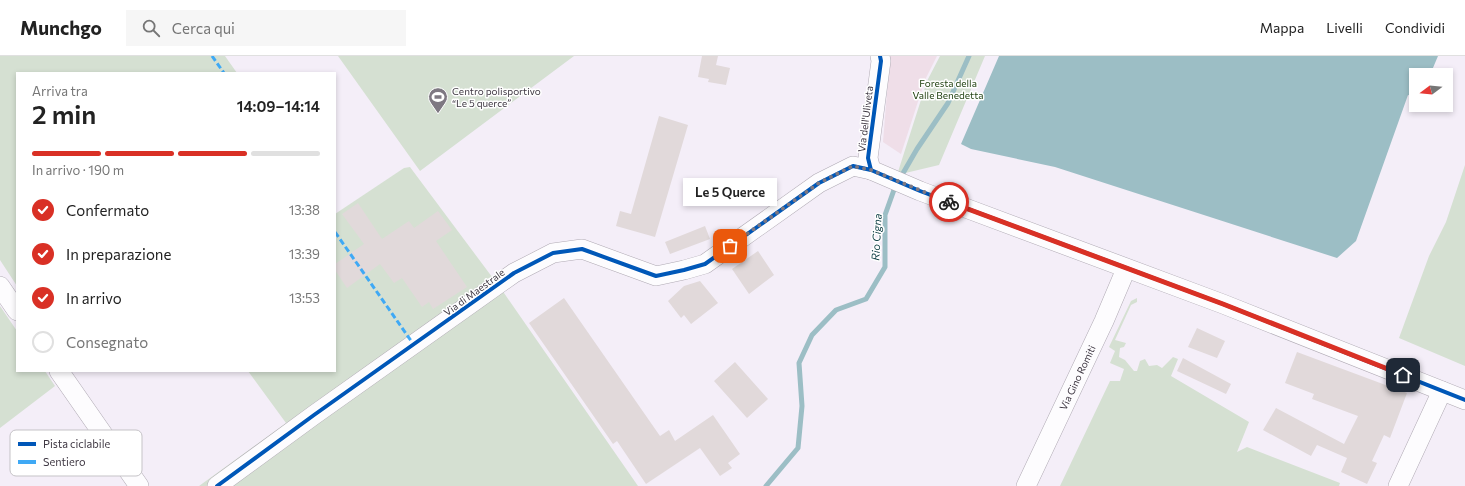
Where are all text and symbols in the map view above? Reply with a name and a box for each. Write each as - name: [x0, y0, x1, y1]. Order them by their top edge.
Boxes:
- search box: [126, 10, 406, 46]
- text: Munchgo: [20, 16, 102, 39]
- icon: search: [140, 17, 162, 39]
- text: Cerca qui: [172, 19, 235, 37]
- text: Mappa: [1260, 19, 1304, 36]
- text: Livelli: [1326, 19, 1363, 36]
- text: Condividi: [1385, 19, 1445, 36]
- north arrow: [1409, 68, 1453, 112]
- map controls: [1409, 68, 1453, 112]
- park label: Foresta della Valle Benedetta: [913, 77, 983, 101]
- text: Arriva tra: [32, 83, 88, 99]
- place label: Centro polisportivo “Le 5 querce”: [452, 85, 541, 109]
- street label: Via dell'Uliveta: [855, 85, 875, 153]
- sports icon: Centro polisportivo “Le 5 querce”: [427, 86, 449, 114]
- text: 14:09–14:14: [237, 97, 320, 115]
- text: 2 min: [32, 98, 96, 129]
- text: In arrivo · 190 m: [32, 162, 124, 178]
- callout: Le 5 Querce: [683, 178, 777, 206]
- courier: [929, 182, 969, 222]
- text: Le 5 Querce: [695, 184, 765, 200]
- icon: bike: [938, 191, 960, 213]
- icon: check: [32, 199, 54, 221]
- text: Confermato: [66, 201, 149, 219]
- text: 13:38: [289, 202, 320, 218]
- water label: Rio Cigna: [868, 213, 884, 261]
- pin: [713, 229, 747, 263]
- icon: bag: [719, 235, 741, 257]
- icon: check: [32, 243, 54, 265]
- text: In preparazione: [66, 245, 171, 263]
- text: 13:39: [289, 246, 320, 262]
- street label: Via di Maestrale: [441, 266, 507, 318]
- icon: check: [32, 287, 54, 309]
- text: In arrivo: [66, 289, 122, 307]
- text: 13:53: [289, 290, 320, 306]
- text: Consegnato: [66, 333, 148, 351]
- street label: Via Gino Romiti: [1057, 343, 1098, 412]
- pin: [1386, 358, 1420, 392]
- icon: home: [1392, 364, 1414, 386]
- legend: [10, 430, 142, 476]
- text: Pista ciclabile: [43, 437, 110, 450]
- text: Sentiero: [43, 455, 86, 468]

